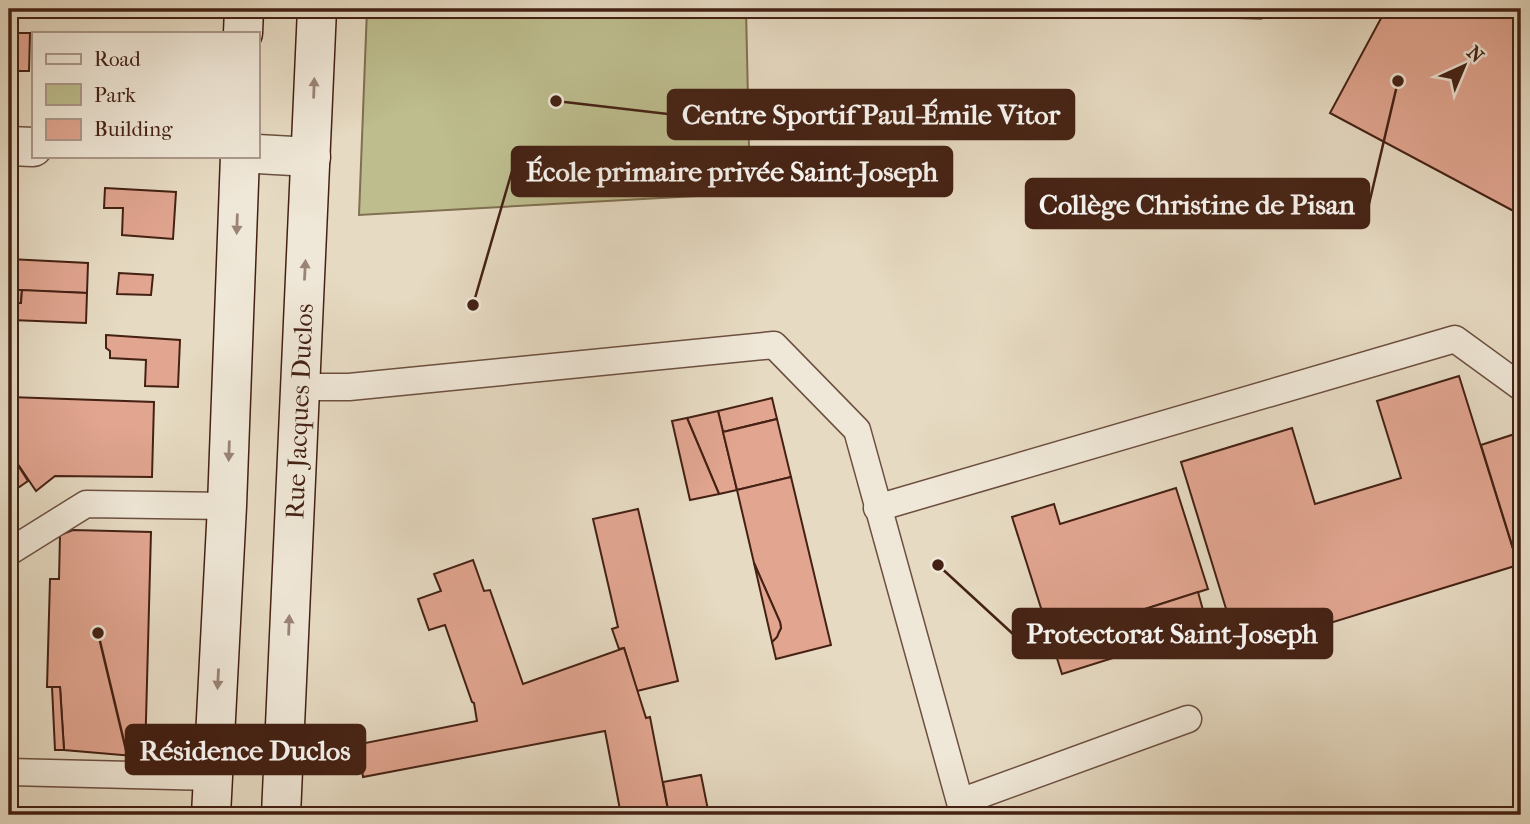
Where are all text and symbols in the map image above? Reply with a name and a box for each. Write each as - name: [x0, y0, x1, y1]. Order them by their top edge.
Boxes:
- legend: [32, 32, 259, 158]
- north arrow: [1428, 32, 1498, 102]
- text: N: [1462, 42, 1488, 68]
- text: Road: [94, 47, 141, 71]
- one-way arrow: [308, 77, 319, 99]
- text: Park: [94, 83, 136, 107]
- callout: Centre Sportif Paul-Émile Vitor: [668, 90, 1074, 139]
- text: Centre Sportif Paul-Émile Vitor: [682, 98, 1061, 131]
- text: Building: [94, 117, 173, 141]
- callout: École primaire privée Saint-Joseph: [512, 147, 952, 196]
- text: École primaire privée Saint-Joseph: [526, 155, 938, 188]
- callout: Collège Christine de Pisan: [1026, 179, 1369, 228]
- text: Collège Christine de Pisan: [1039, 188, 1356, 221]
- one-way arrow: [232, 213, 243, 235]
- one-way arrow: [300, 259, 311, 281]
- street label: Rue Jacques Duclos: [279, 303, 320, 520]
- one-way arrow: [224, 441, 235, 463]
- callout: Protectorat Saint-Joseph: [1013, 609, 1332, 658]
- one-way arrow: [283, 613, 294, 635]
- text: Protectorat Saint-Joseph: [1026, 617, 1318, 650]
- one-way arrow: [212, 668, 223, 690]
- callout: Résidence Duclos: [126, 725, 365, 774]
- text: Résidence Duclos: [139, 734, 351, 767]

